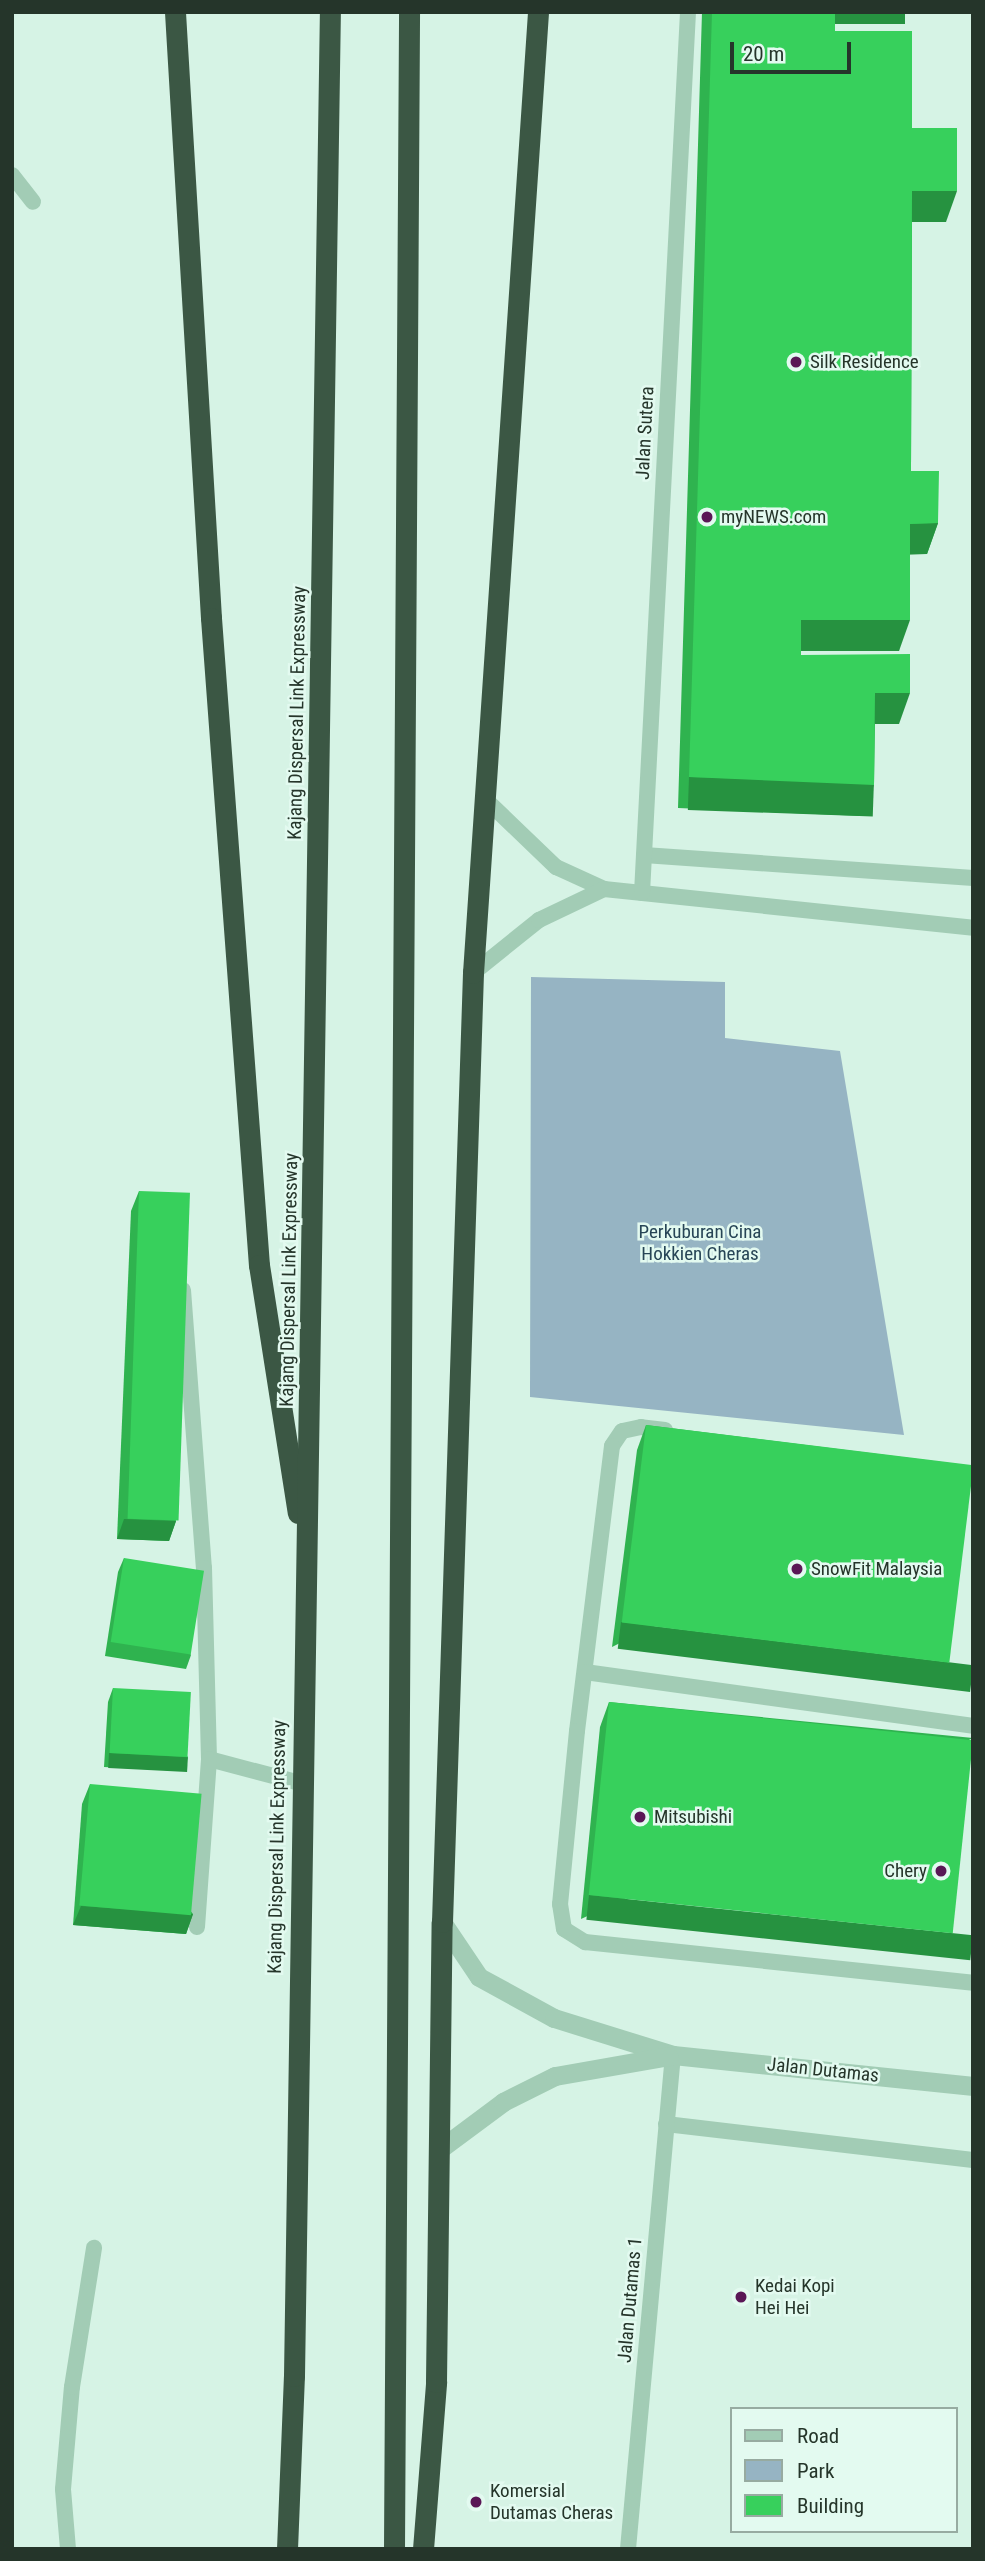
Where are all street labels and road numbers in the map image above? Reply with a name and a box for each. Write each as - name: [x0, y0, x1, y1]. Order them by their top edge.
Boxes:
- street label: Jalan Sutera: [631, 386, 659, 480]
- street label: Kajang Dispersal Link Expressway: [283, 586, 311, 840]
- street label: Kajang Dispersal Link Expressway: [275, 1153, 303, 1407]
- street label: Kajang Dispersal Link Expressway: [263, 1720, 291, 1974]
- street label: Jalan Dutamas: [766, 2053, 880, 2087]
- street label: Jalan Dutamas 1: [613, 2236, 647, 2364]

